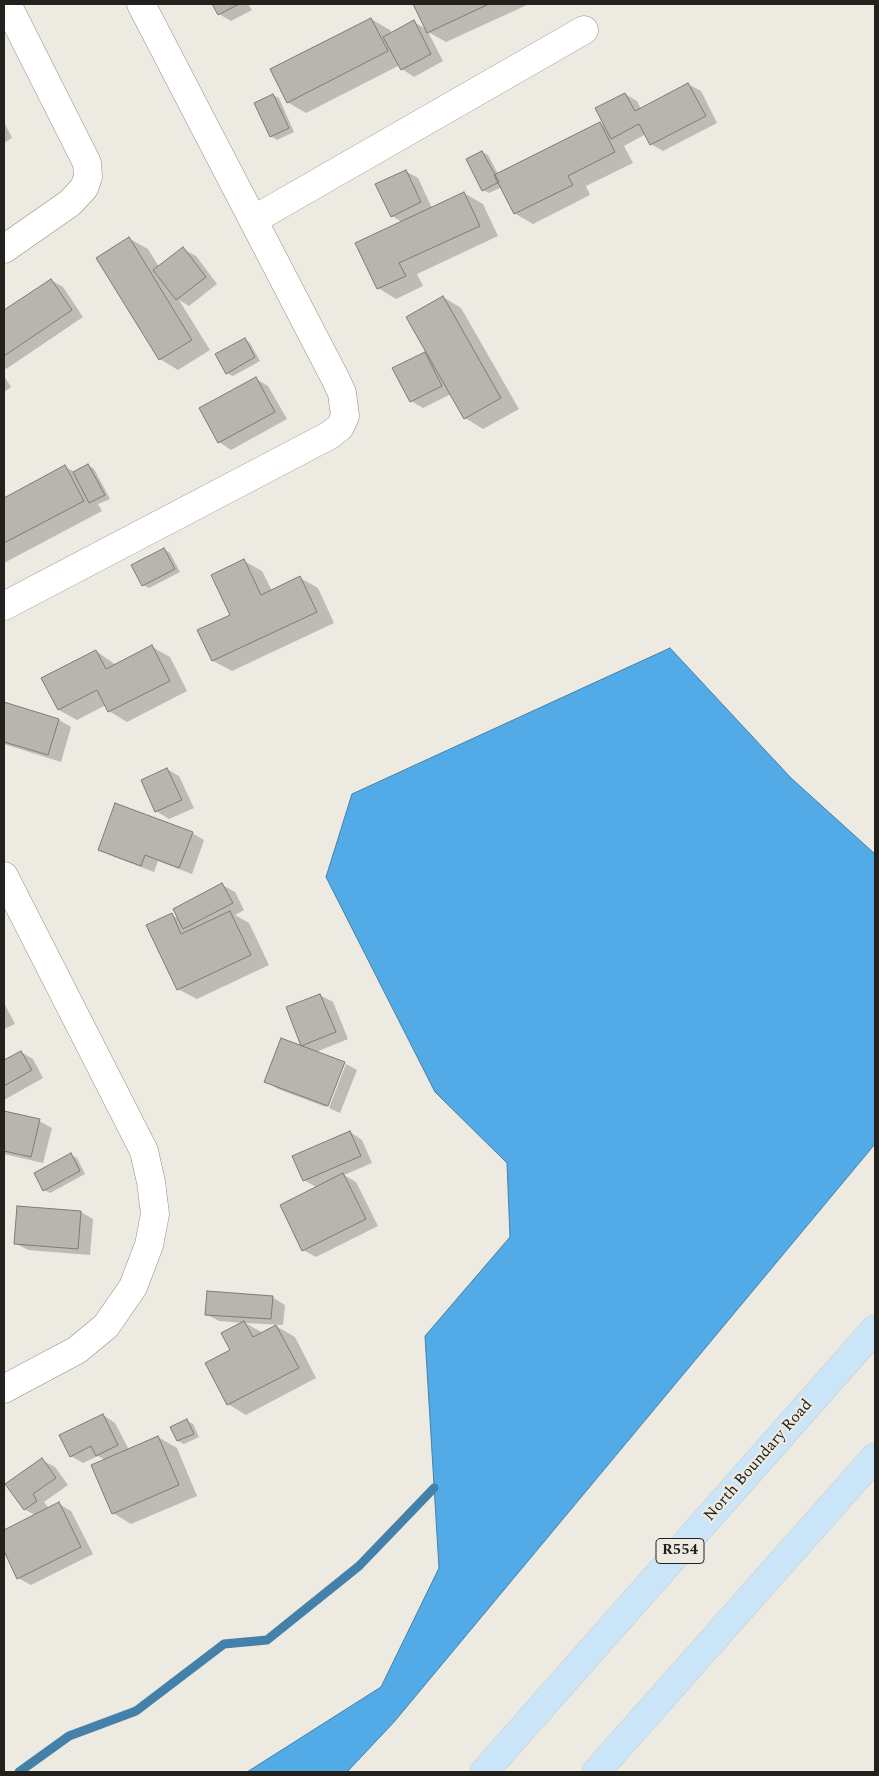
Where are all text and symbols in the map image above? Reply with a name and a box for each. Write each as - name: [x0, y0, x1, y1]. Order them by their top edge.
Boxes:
- street label: North Boundary Road: [701, 1396, 817, 1526]
- road number: R554: [656, 1538, 704, 1564]

